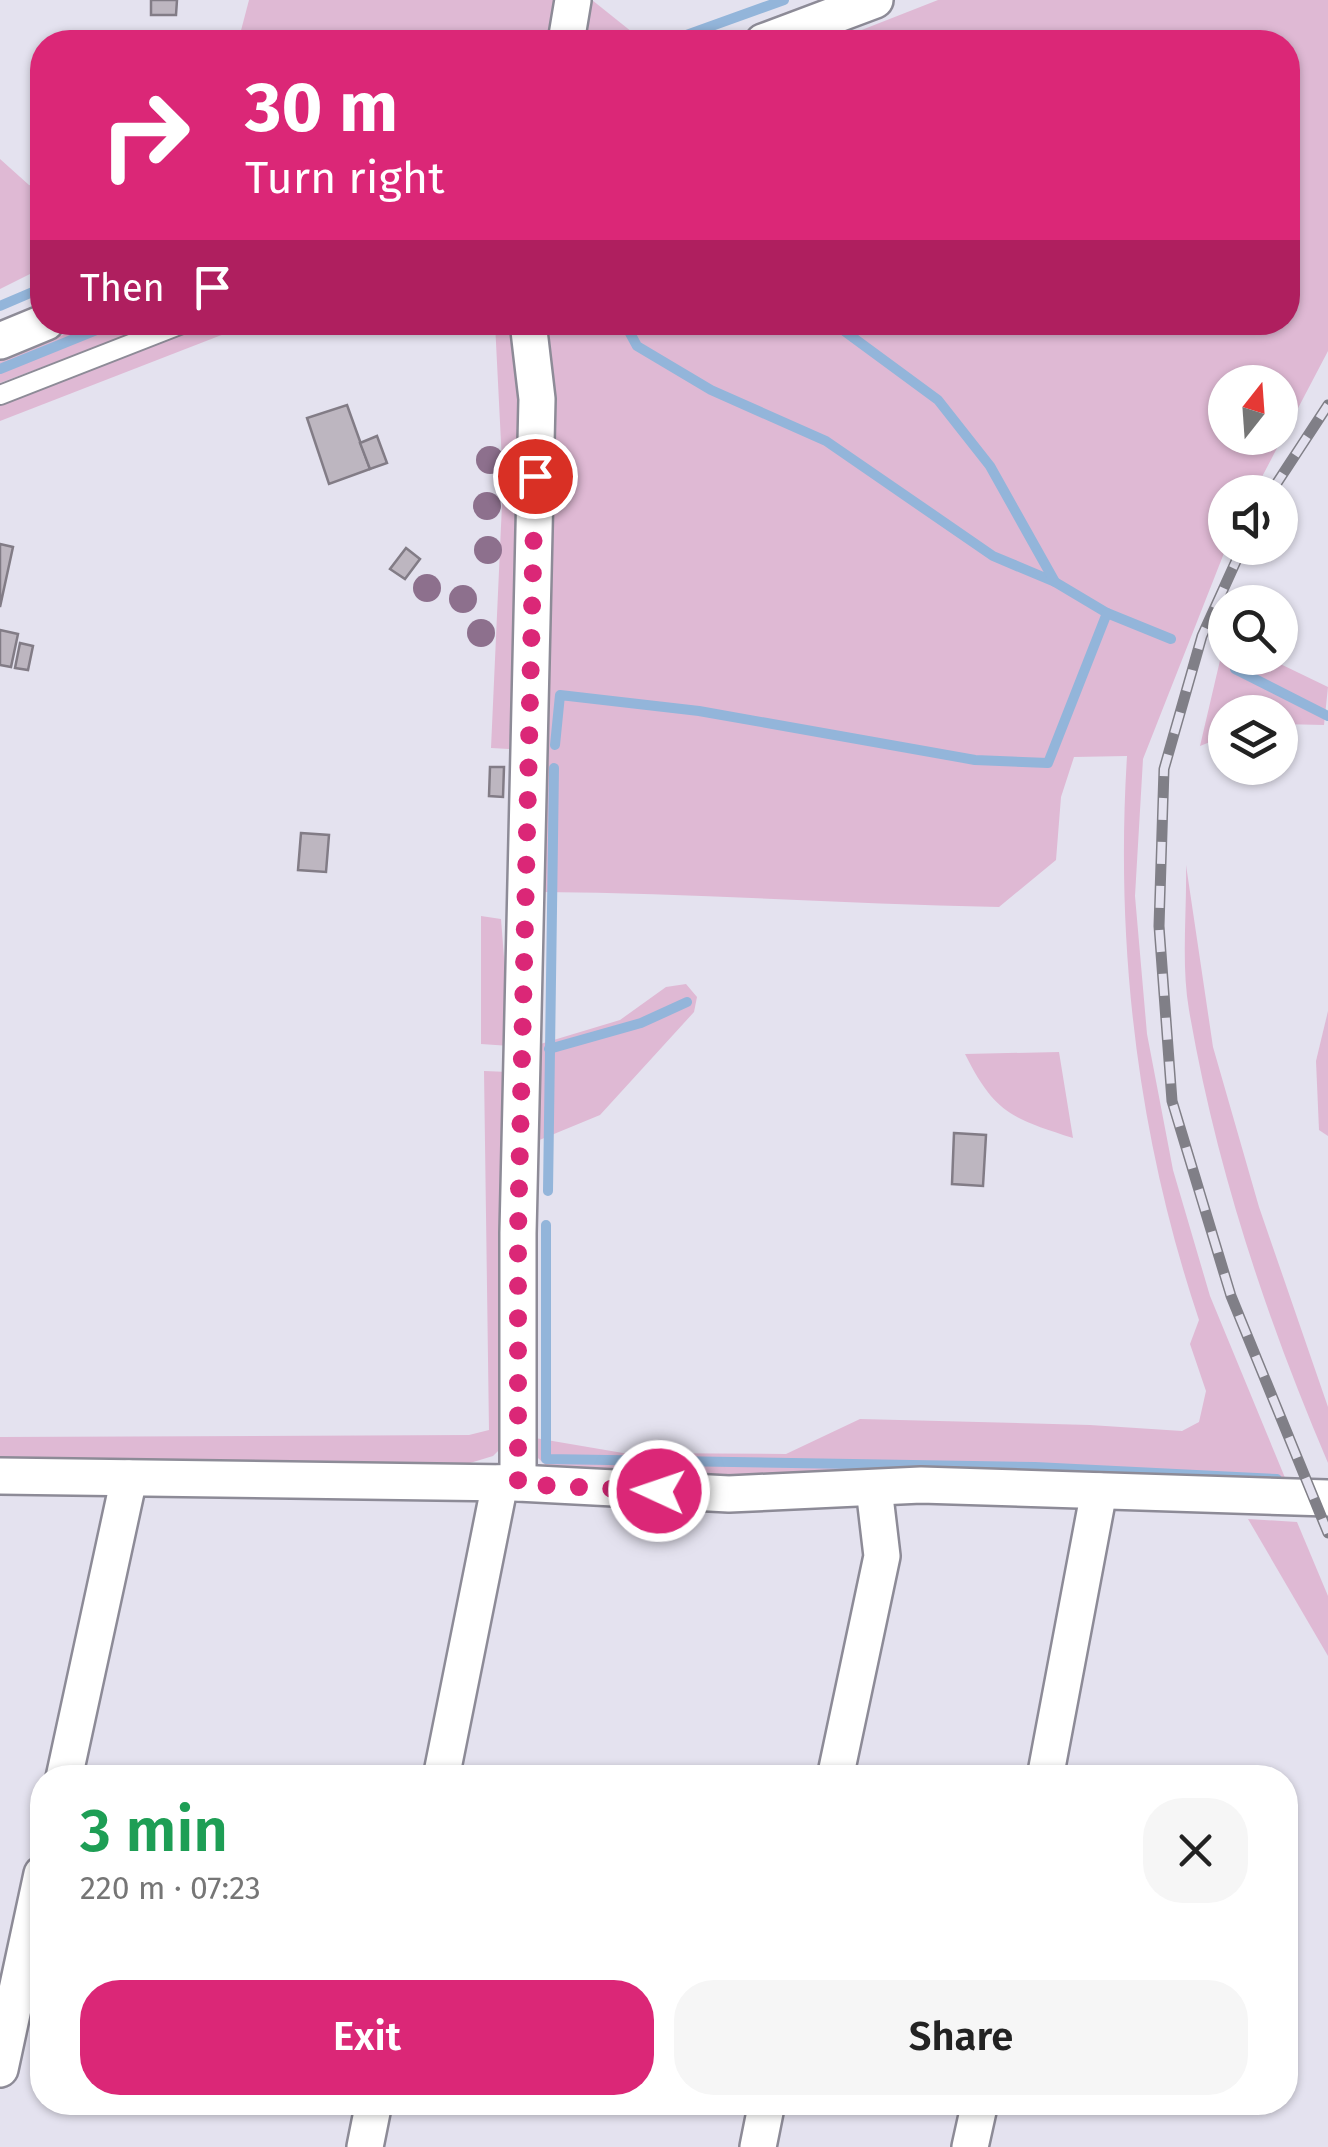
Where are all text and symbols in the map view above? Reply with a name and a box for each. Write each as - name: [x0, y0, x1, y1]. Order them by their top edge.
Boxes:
- text: 30 m: [245, 66, 398, 150]
- icon: right: [80, 70, 210, 200]
- text: Turn right: [245, 151, 444, 205]
- icon: arrive: [185, 260, 240, 315]
- text: Then: [80, 265, 165, 311]
- north arrow: [1208, 365, 1298, 455]
- map controls: [1208, 365, 1298, 785]
- pin: [493, 434, 578, 519]
- icon: arrive: [508, 449, 563, 504]
- button: sound: [1208, 475, 1298, 565]
- button: search: [1208, 585, 1298, 675]
- button: layers: [1208, 695, 1298, 785]
- position arrow: [607, 1439, 711, 1543]
- text: 3 min: [80, 1795, 228, 1867]
- button: close: [1143, 1798, 1248, 1903]
- text: 220 m · 07:23: [80, 1869, 261, 1907]
- button: Exit: [80, 1980, 654, 2095]
- button: Share: [674, 1980, 1248, 2095]

